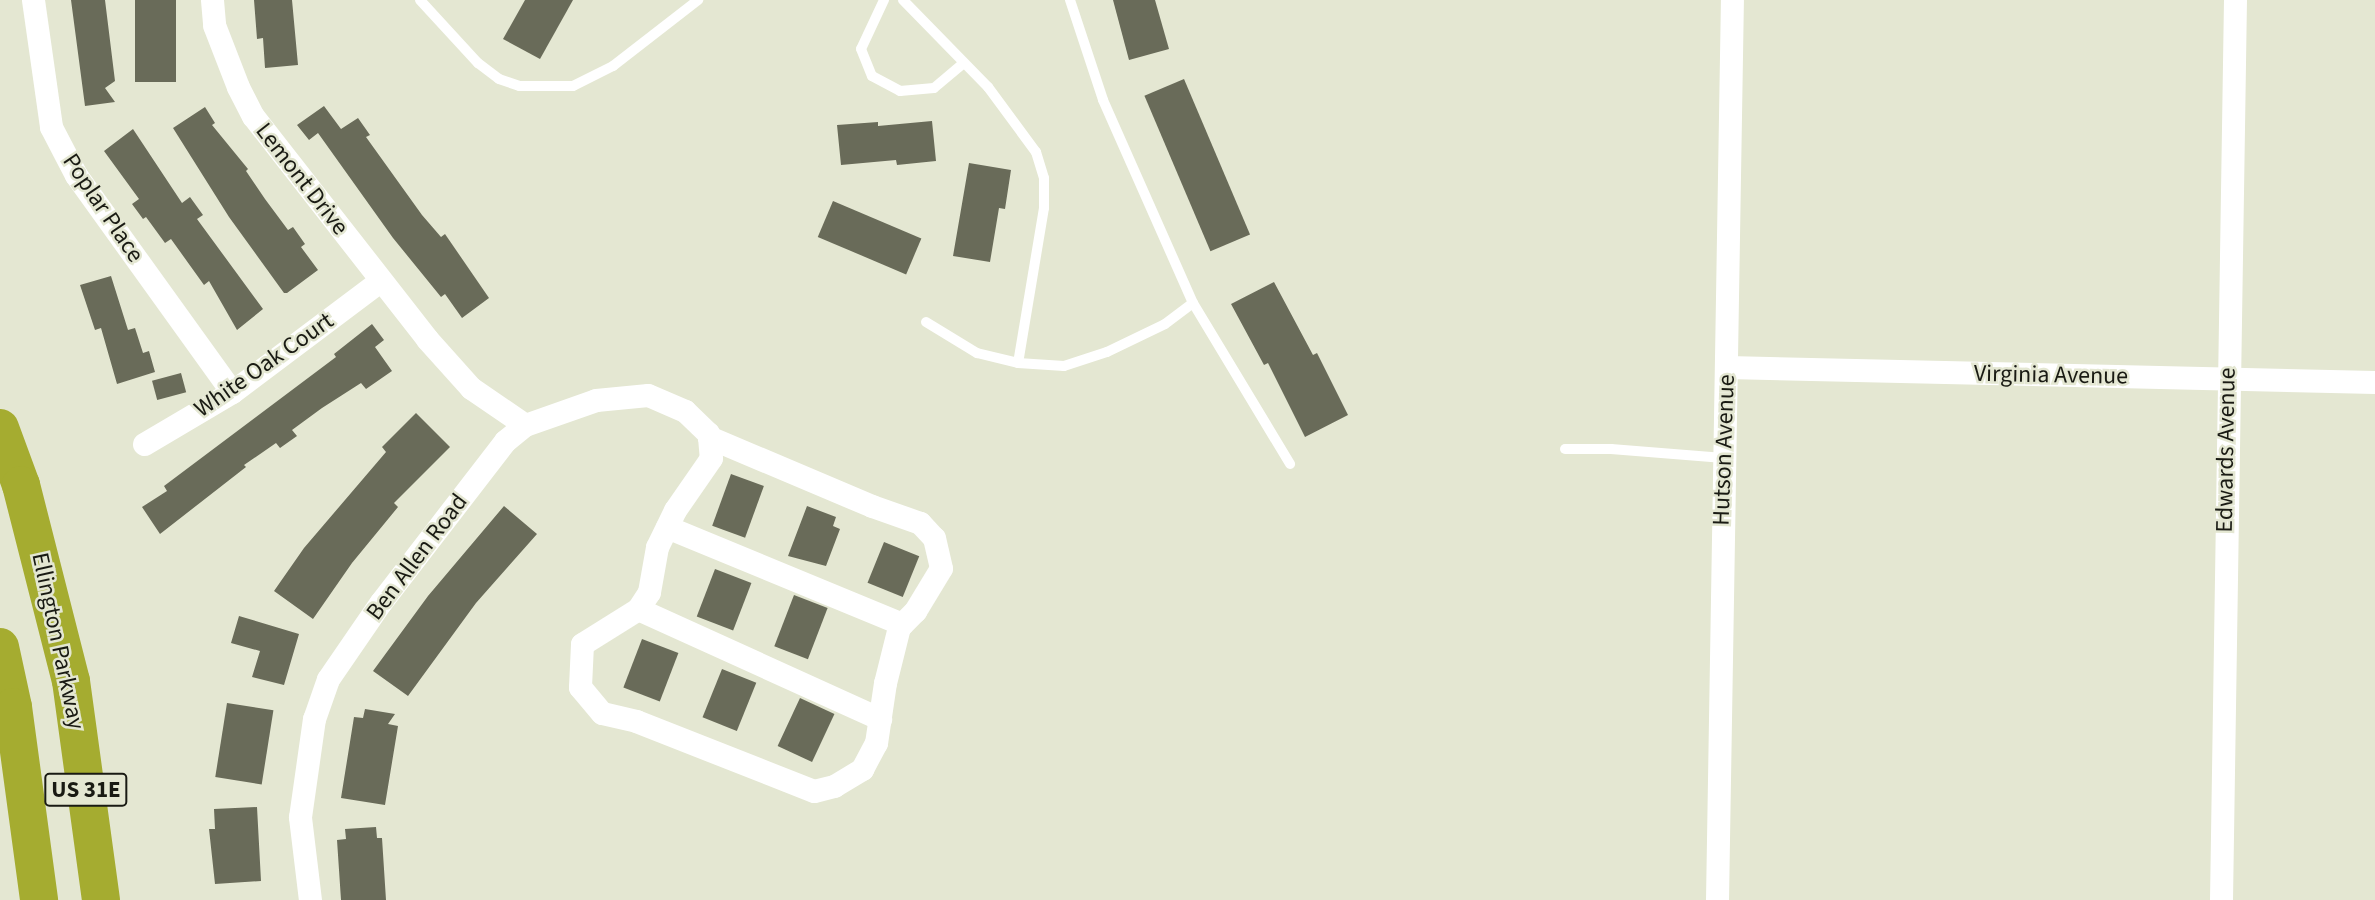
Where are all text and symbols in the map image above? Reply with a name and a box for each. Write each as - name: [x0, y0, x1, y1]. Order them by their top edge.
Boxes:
- street label: Lemont Drive: [249, 117, 355, 241]
- street label: Poplar Place: [56, 148, 150, 268]
- street label: White Oak Court: [189, 306, 339, 424]
- street label: Virginia Avenue: [1974, 359, 2128, 391]
- street label: Edwards Avenue: [2210, 367, 2242, 533]
- street label: Hutson Avenue: [1707, 374, 1741, 526]
- street label: Ben Allen Road: [360, 488, 474, 626]
- street label: Ellington Parkway: [25, 550, 91, 732]
- road number: US 31E: [44, 770, 128, 810]

